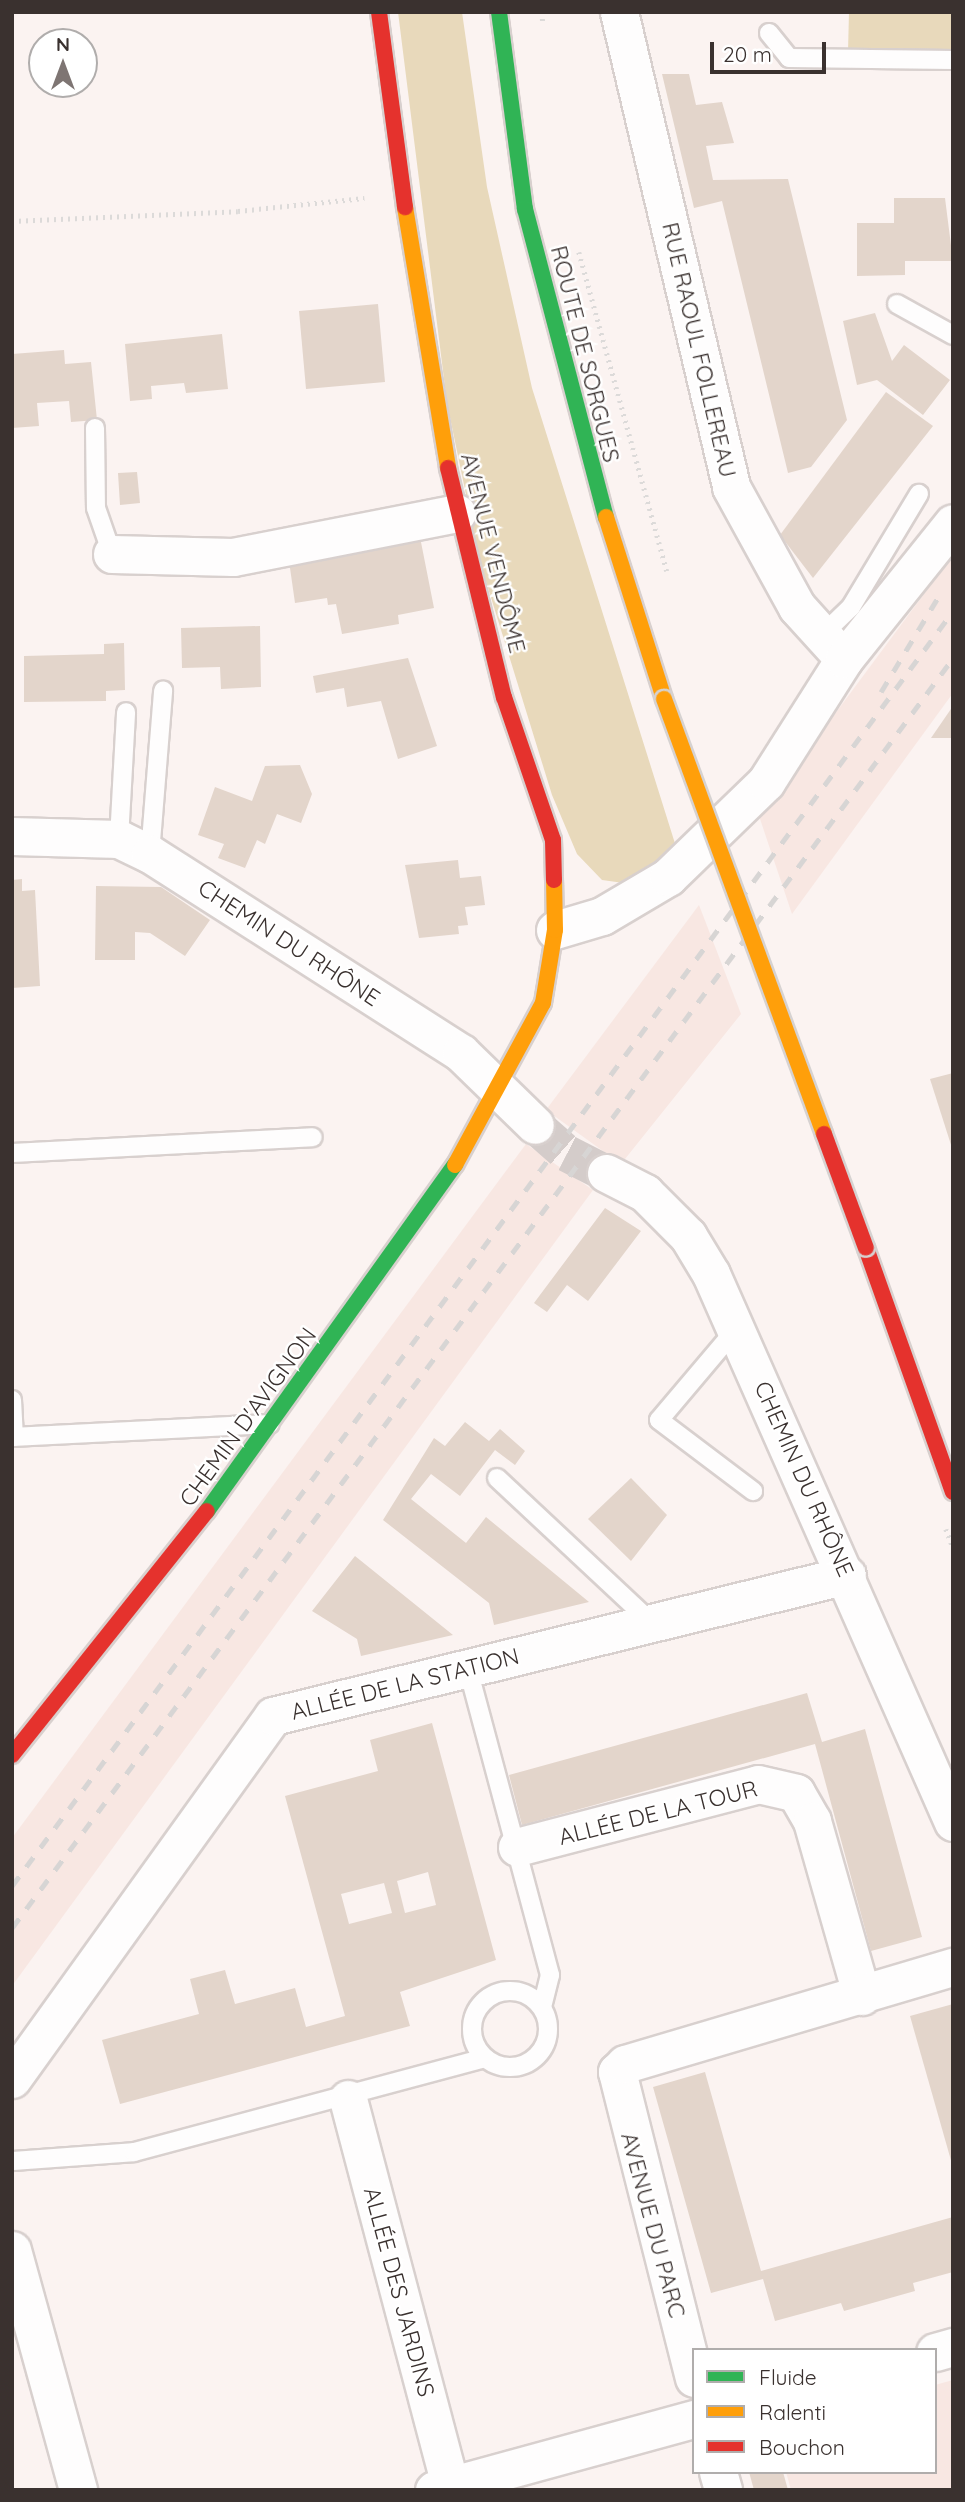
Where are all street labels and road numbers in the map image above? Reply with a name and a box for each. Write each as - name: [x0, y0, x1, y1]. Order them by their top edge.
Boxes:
- street label: RUE RAOUL FOLLEREAU: [656, 220, 742, 480]
- street label: ROUTE DE SORGUES: [545, 243, 625, 465]
- street label: AVENUE VENDÔME: [455, 450, 531, 656]
- street label: CHEMIN DU RHÔNE: [193, 874, 385, 1012]
- street label: CHEMIN D'AVIGNON: [174, 1322, 322, 1512]
- street label: CHEMIN DU RHÔNE: [748, 1377, 860, 1581]
- street label: ALLÉE DE LA STATION: [288, 1642, 522, 1726]
- street label: ALLÉE DE LA TOUR: [556, 1775, 760, 1851]
- street label: AVENUE DU PARC: [615, 2129, 691, 2321]
- street label: ALLÉE DES JARDINS: [358, 2184, 440, 2400]

